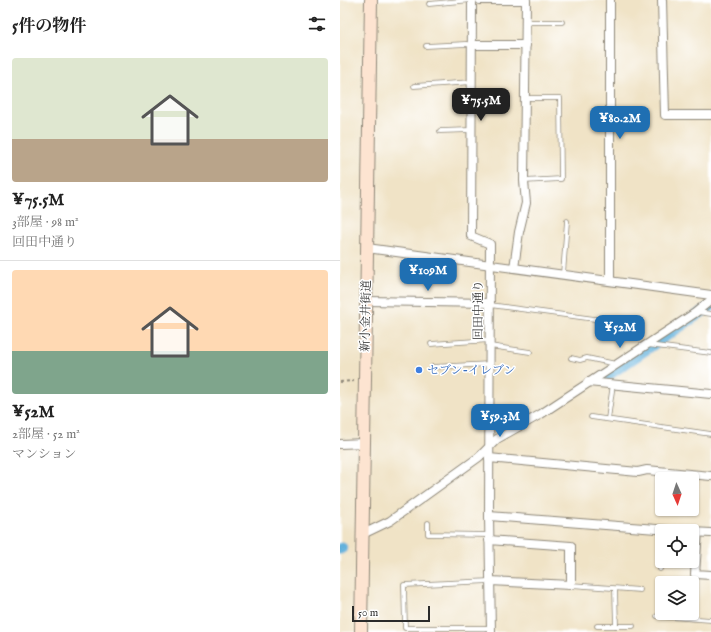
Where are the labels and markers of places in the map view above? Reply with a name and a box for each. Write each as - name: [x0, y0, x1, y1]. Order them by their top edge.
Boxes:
- pin: ¥75.5M: [448, 88, 514, 122]
- pin: ¥80.2M: [587, 106, 653, 140]
- pin: ¥109M: [400, 258, 456, 292]
- pin: ¥52M: [596, 315, 644, 349]
- place label: セブン-イレブン: [427, 363, 516, 378]
- marker: セブン-イレブン: [414, 365, 424, 375]
- pin: ¥59.3M: [467, 404, 533, 438]

